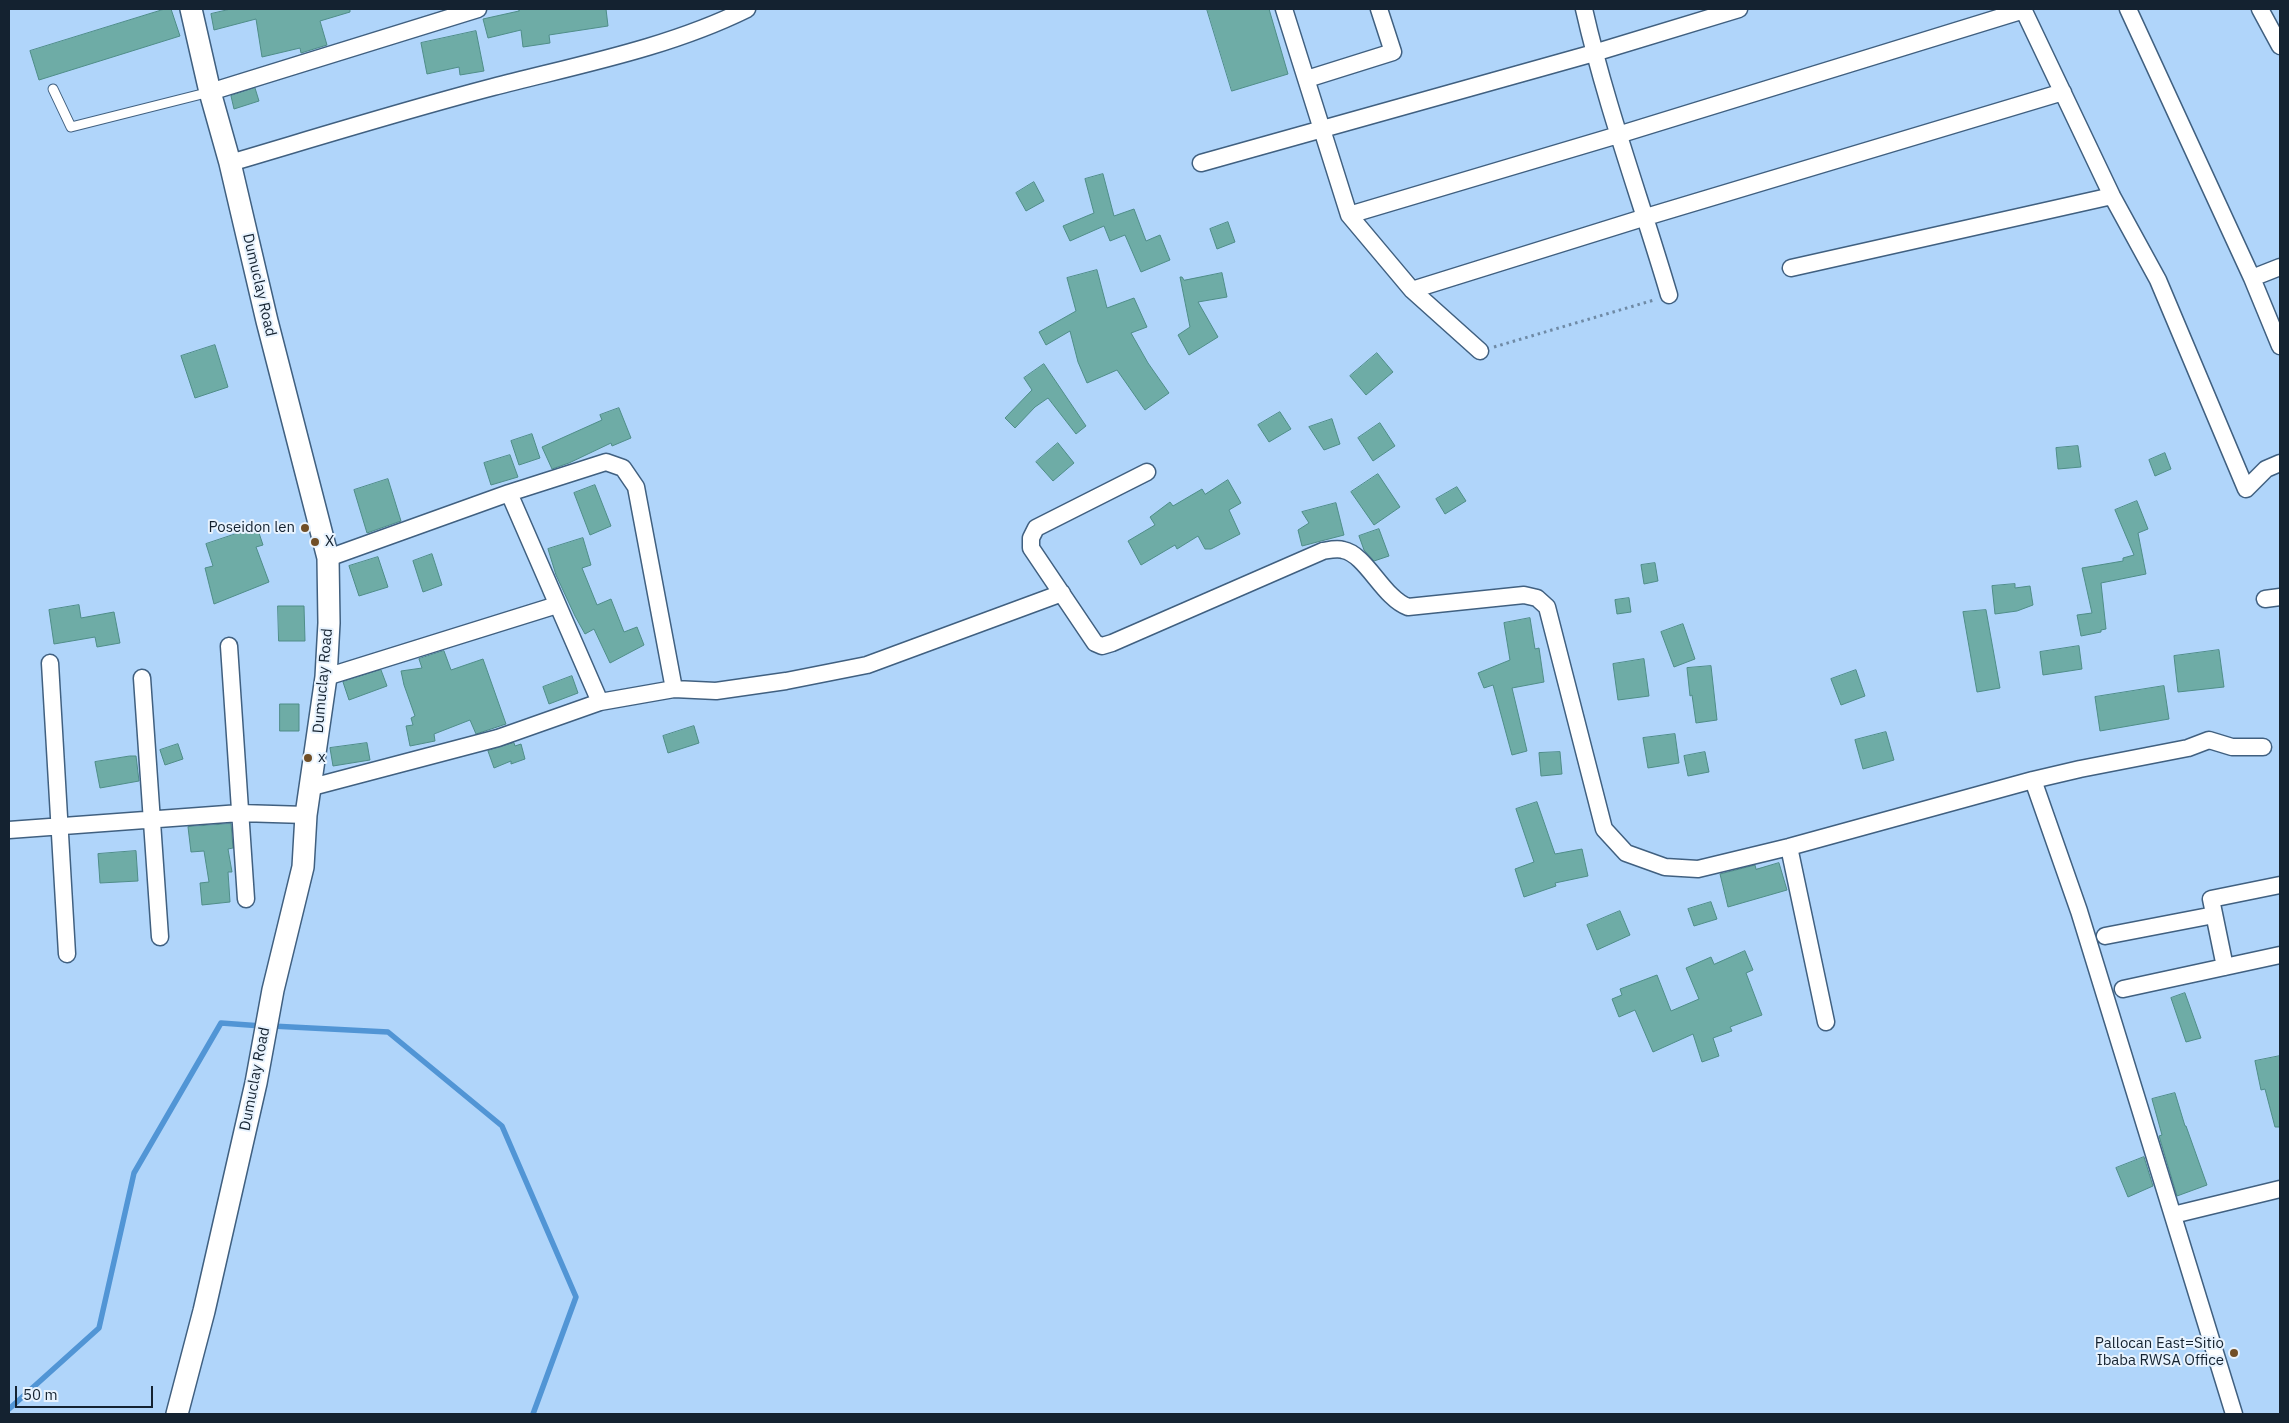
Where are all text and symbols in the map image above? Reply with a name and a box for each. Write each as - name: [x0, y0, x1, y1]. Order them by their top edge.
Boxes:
- street label: Dumuclay Road: [238, 232, 280, 338]
- place label: Poseidon len: [209, 519, 295, 537]
- marker: Poseidon len: [299, 522, 311, 534]
- place label: X: [325, 533, 334, 551]
- marker: X: [309, 536, 321, 548]
- street label: Dumuclay Road: [309, 628, 337, 734]
- place label: x: [318, 749, 326, 767]
- marker: x: [302, 752, 314, 764]
- street label: Dumuclay Road: [236, 1026, 274, 1132]
- place label: Pallocan East=Sitio Ibaba RWSA Office: [2095, 1335, 2224, 1370]
- marker: Pallocan East=Sitio Ibaba RWSA Office: [2228, 1347, 2240, 1359]
- scale bar: [18, 1376, 155, 1408]
- text: 50 m: [23, 1385, 58, 1404]

